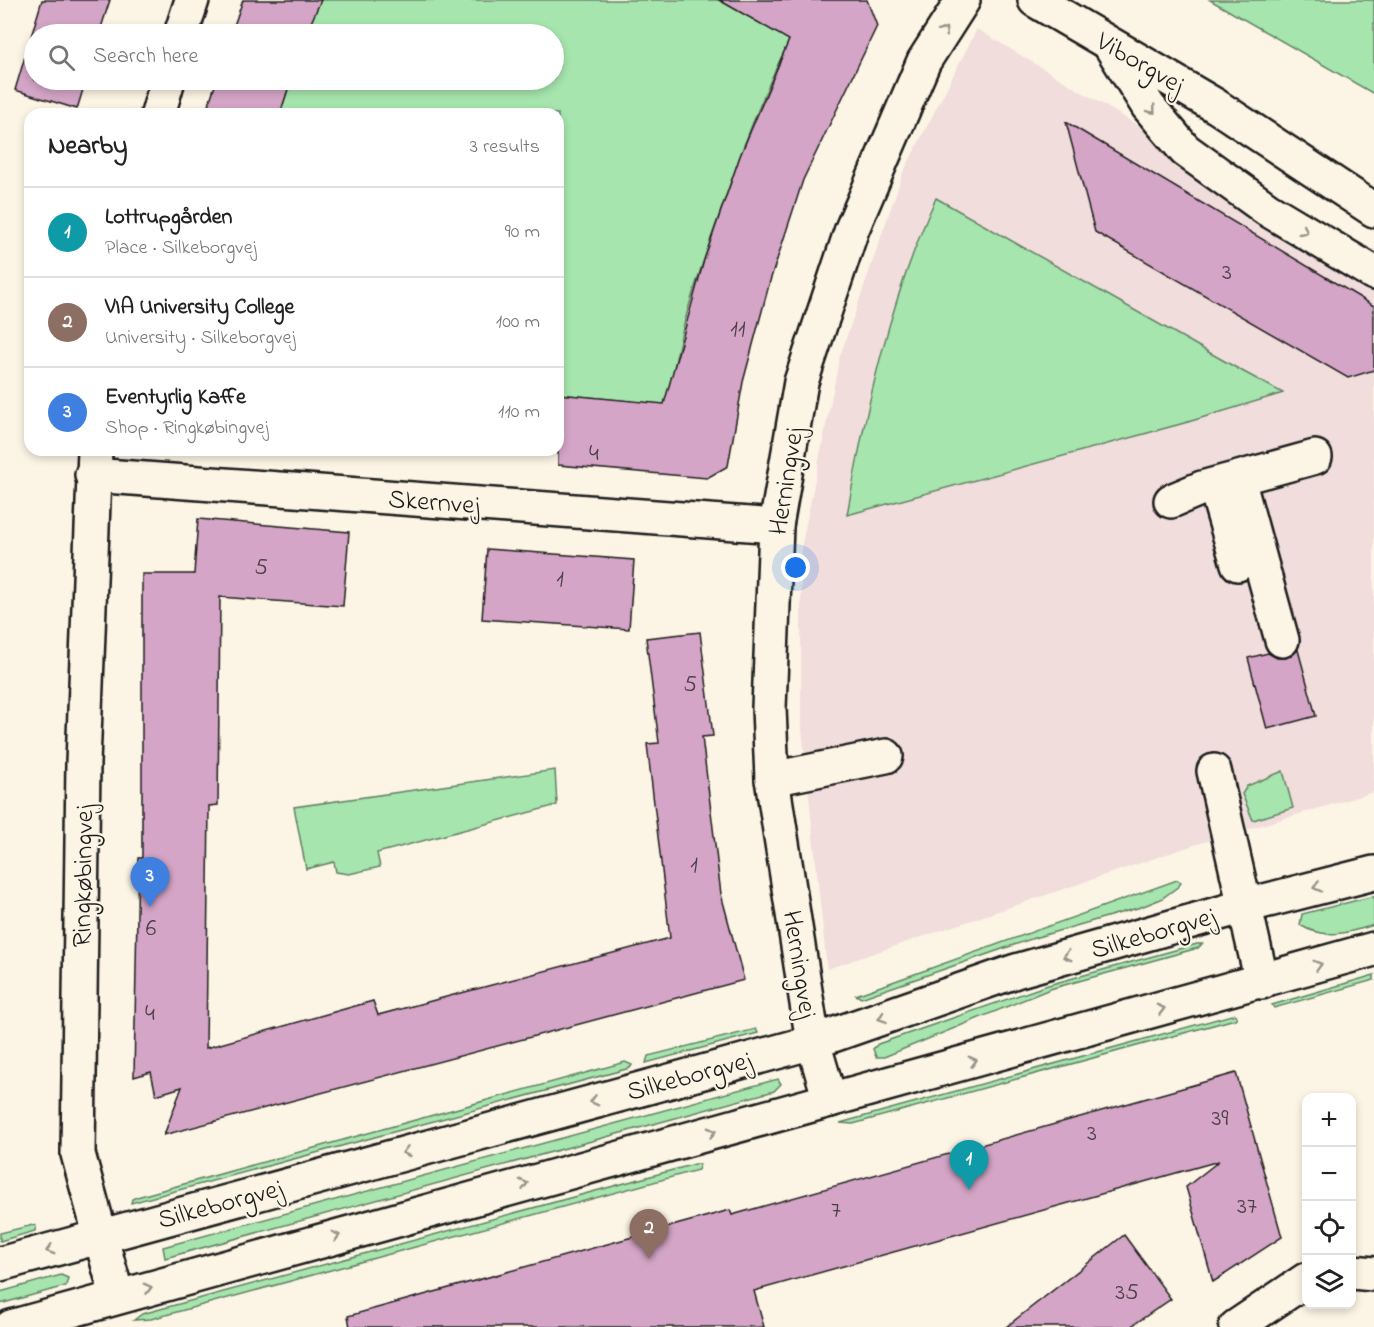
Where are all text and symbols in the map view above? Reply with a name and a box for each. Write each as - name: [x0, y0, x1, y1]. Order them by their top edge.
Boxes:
- street label: Viborgvej: [1087, 23, 1192, 105]
- search box: [24, 24, 564, 90]
- one-way arrow: [936, 27, 948, 37]
- icon: search: [45, 41, 78, 74]
- text: Search here: [93, 41, 198, 73]
- one-way arrow: [1145, 103, 1156, 114]
- text: Nearby: [48, 128, 127, 166]
- text: 3 results: [470, 133, 540, 162]
- text: Lottrupgården: [105, 202, 232, 234]
- text: 1: [64, 218, 71, 247]
- text: 90 m: [505, 218, 540, 247]
- one-way arrow: [1298, 224, 1308, 235]
- text: Place · Silkeborgvej: [105, 234, 257, 263]
- house number: 3: [1222, 256, 1232, 291]
- text: VIA University College: [105, 292, 294, 324]
- text: 2: [63, 308, 72, 337]
- text: 100 m: [496, 308, 540, 337]
- house number: 11: [730, 313, 746, 348]
- text: University · Silkeborgvej: [105, 324, 295, 353]
- text: Eventyrlig Kaffe: [105, 382, 246, 414]
- text: 3: [63, 398, 72, 427]
- text: 110 m: [498, 398, 540, 427]
- text: Shop · Ringkøbingvej: [105, 414, 268, 443]
- street label: Herningvej: [760, 424, 815, 538]
- house number: 4: [589, 437, 599, 472]
- street label: Skernvej: [387, 481, 482, 526]
- house number: 5: [254, 551, 268, 586]
- your location: [781, 553, 810, 582]
- house number: 1: [556, 563, 564, 598]
- house number: 5: [683, 668, 697, 703]
- street label: Ringkøbingvej: [64, 804, 105, 948]
- house number: 1: [690, 849, 698, 884]
- pin: 3: [130, 858, 170, 907]
- one-way arrow: [1312, 880, 1322, 893]
- street label: Silkeborgvej: [1087, 898, 1221, 971]
- street label: Herningvej: [771, 908, 826, 1022]
- house number: 6: [146, 912, 157, 947]
- one-way arrow: [1062, 949, 1073, 961]
- one-way arrow: [1312, 960, 1323, 972]
- house number: 4: [145, 997, 155, 1032]
- one-way arrow: [1156, 1004, 1166, 1017]
- one-way arrow: [877, 1010, 888, 1023]
- street label: Silkeborgvej: [623, 1042, 757, 1113]
- one-way arrow: [967, 1056, 978, 1068]
- map controls: [1302, 1093, 1356, 1309]
- button: +: [1302, 1093, 1356, 1147]
- one-way arrow: [589, 1094, 599, 1107]
- house number: 39: [1211, 1102, 1229, 1137]
- house number: 3: [1087, 1117, 1097, 1152]
- one-way arrow: [707, 1127, 717, 1140]
- pin: 1: [950, 1140, 988, 1190]
- one-way arrow: [401, 1145, 411, 1158]
- button: −: [1302, 1147, 1356, 1201]
- street label: Silkeborgvej: [154, 1170, 288, 1241]
- one-way arrow: [518, 1179, 529, 1191]
- house number: 37: [1237, 1190, 1257, 1225]
- house number: 7: [831, 1194, 841, 1229]
- button: locate: [1302, 1201, 1356, 1255]
- pin: 2: [630, 1210, 668, 1259]
- one-way arrow: [331, 1230, 341, 1243]
- one-way arrow: [46, 1242, 56, 1255]
- button: layers: [1302, 1255, 1356, 1309]
- house number: 35: [1115, 1276, 1139, 1311]
- one-way arrow: [143, 1282, 153, 1295]

